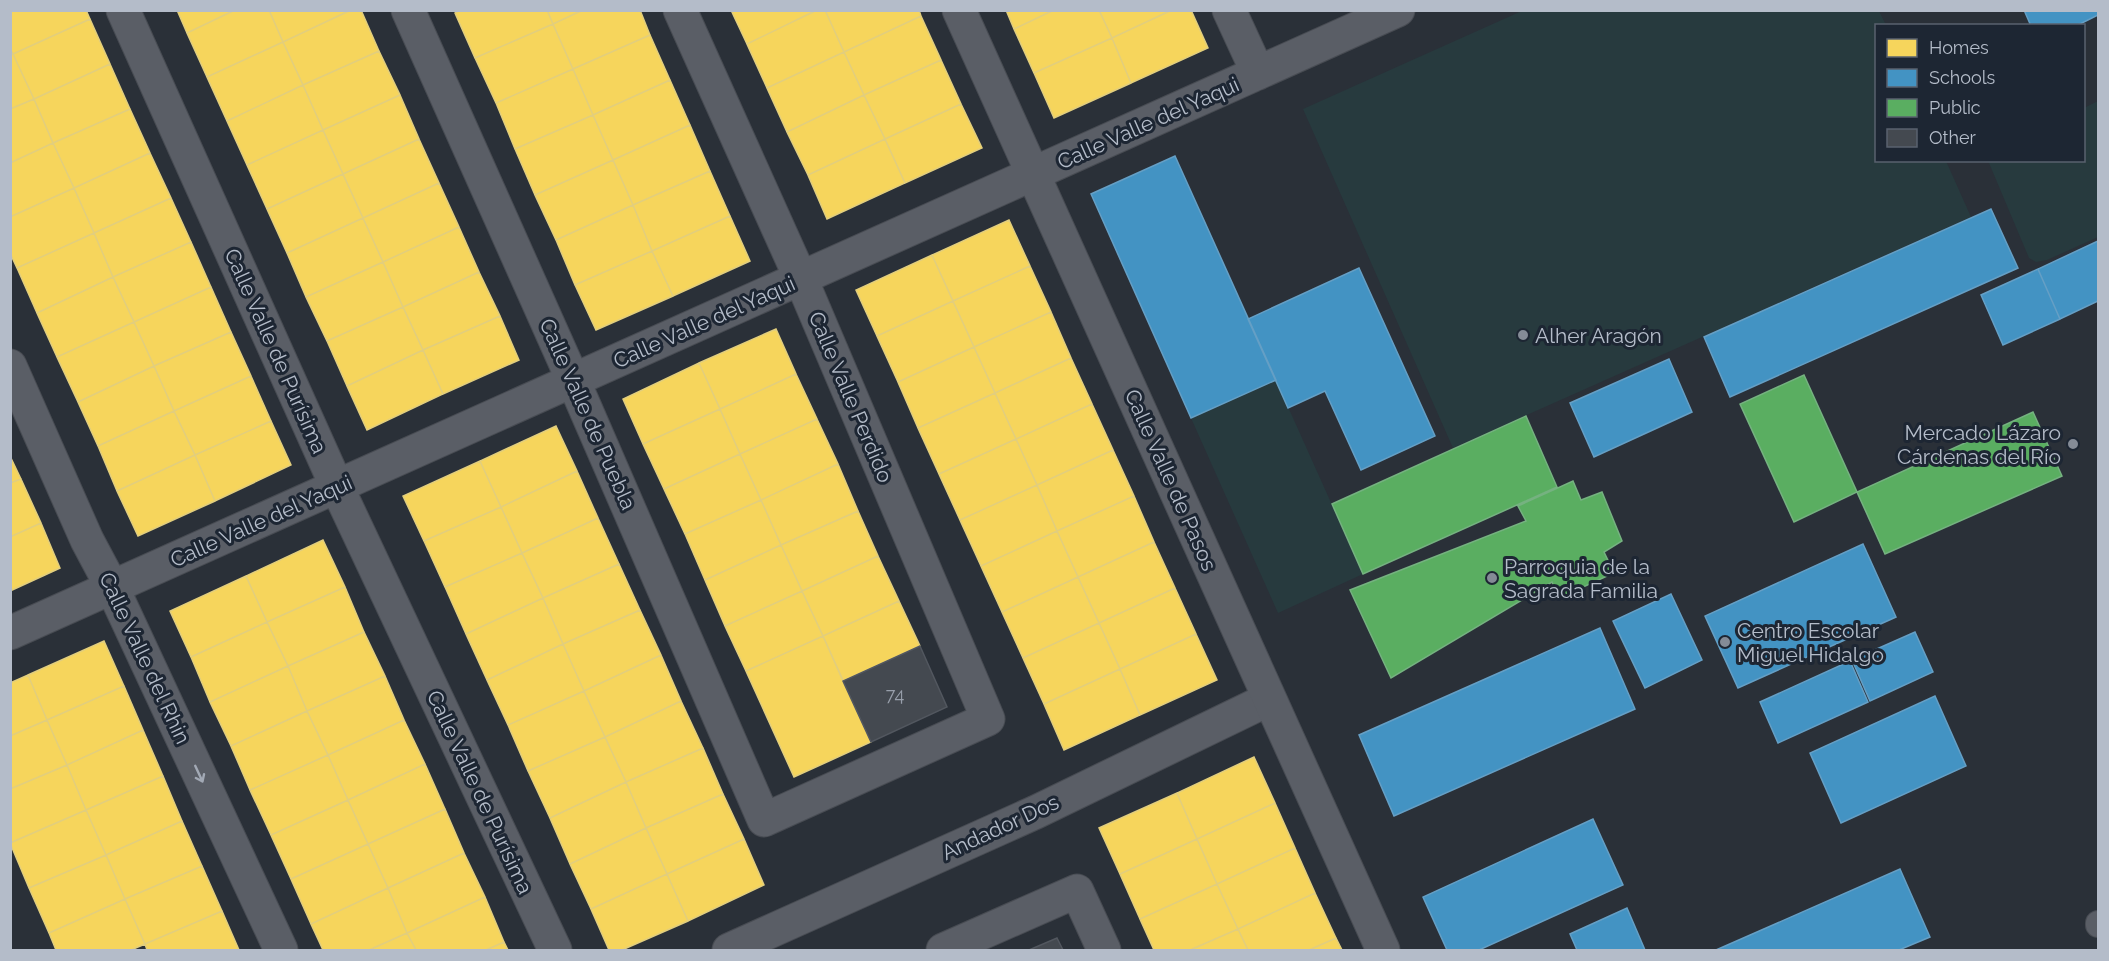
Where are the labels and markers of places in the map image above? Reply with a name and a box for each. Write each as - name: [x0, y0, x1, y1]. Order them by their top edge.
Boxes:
- place label: Alher Aragón: [1535, 323, 1662, 348]
- marker: Alher Aragón: [1516, 328, 1530, 342]
- place label: Mercado Lázaro Cárdenas del Río: [1897, 420, 2061, 469]
- marker: Mercado Lázaro Cárdenas del Río: [2066, 437, 2080, 451]
- place label: Parroquia de la Sagrada Familia: [1504, 554, 1658, 603]
- marker: Parroquia de la Sagrada Familia: [1485, 571, 1499, 585]
- place label: Centro Escolar Miguel Hidalgo: [1737, 618, 1884, 667]
- marker: Centro Escolar Miguel Hidalgo: [1718, 635, 1732, 649]

